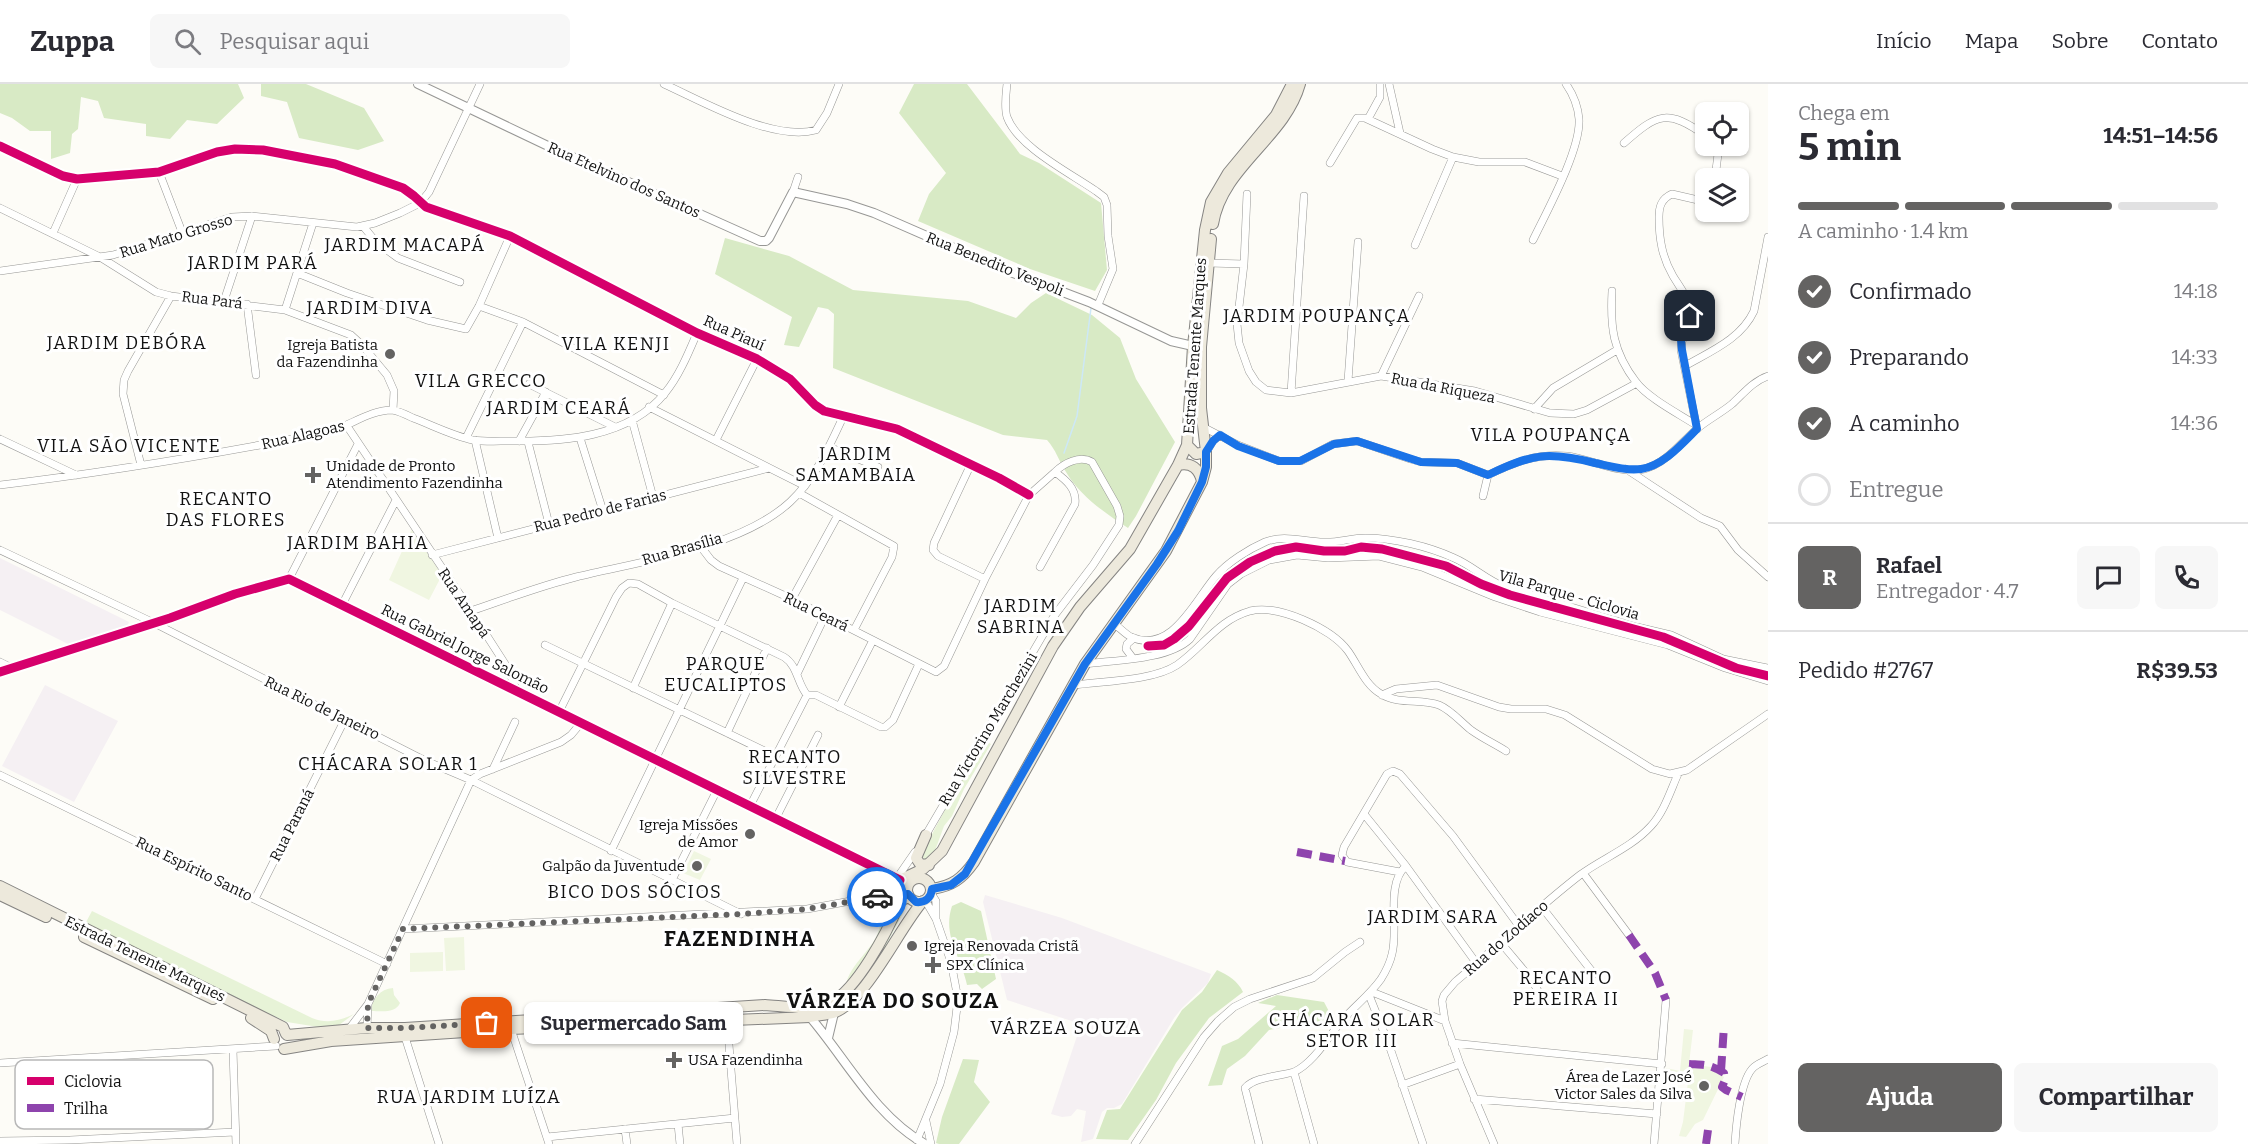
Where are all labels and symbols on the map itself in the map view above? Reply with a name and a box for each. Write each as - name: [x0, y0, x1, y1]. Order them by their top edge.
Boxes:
- street label: Rua Etelvino dos Santos: [545, 138, 703, 222]
- street label: Rua Mato Grosso: [117, 210, 235, 262]
- street label: Rua Benedito Vespoli: [924, 228, 1067, 300]
- district label: JARDIM MACAPÁ: [324, 234, 485, 256]
- district label: JARDIM PARÁ: [187, 252, 318, 274]
- street label: Estrada Tenente Marques: [1180, 257, 1210, 435]
- street label: Rua Pará: [180, 287, 244, 313]
- pin: [1664, 290, 1715, 341]
- district label: JARDIM DIVA: [306, 297, 433, 319]
- district label: JARDIM POUPANÇA: [1222, 305, 1411, 327]
- street label: Rua Piauí: [701, 312, 768, 355]
- district label: JARDIM DEBÓRA: [46, 332, 207, 354]
- district label: VILA KENJI: [561, 333, 671, 355]
- place label: Igreja Batista da Fazendinha: [277, 336, 378, 371]
- marker: Igreja Batista da Fazendinha: [383, 347, 397, 361]
- street label: Rua da Riqueza: [1389, 369, 1497, 407]
- district label: VILA GRECCO: [415, 370, 547, 392]
- district label: JARDIM CEARÁ: [485, 397, 632, 419]
- street label: Rua Alagoas: [260, 417, 346, 453]
- district label: VILA POUPANÇA: [1470, 424, 1632, 446]
- district label: VILA SÃO VICENTE: [37, 435, 221, 457]
- district label: JARDIM SAMAMBAIA: [795, 443, 917, 486]
- place label: Unidade de Pronto Atendimento Fazendinha: [326, 457, 503, 492]
- marker: Unidade de Pronto Atendimento Fazendinha: [304, 466, 322, 484]
- street label: Rua Pedro de Farias: [532, 486, 668, 536]
- district label: RECANTO DAS FLORES: [166, 488, 286, 531]
- street label: Rua Brasília: [640, 529, 724, 569]
- district label: JARDIM BAHIA: [286, 532, 429, 554]
- street label: Rua Amapá: [434, 565, 494, 641]
- street label: Vila Parque - Ciclovia: [1496, 566, 1642, 624]
- street label: Rua Ceará: [781, 589, 851, 635]
- district label: JARDIM SABRINA: [977, 595, 1065, 638]
- street label: Rua Gabriel Jorge Salomão: [378, 600, 552, 698]
- street label: Rua Victorino Marchezini: [935, 649, 1041, 809]
- district label: PARQUE EUCALIPTOS: [664, 653, 788, 696]
- street label: Rua Rio de Janeiro: [261, 672, 383, 744]
- district label: RECANTO SILVESTRE: [742, 746, 848, 789]
- district label: CHÁCARA SOLAR 1: [298, 753, 478, 775]
- street label: Rua Paraná: [266, 786, 318, 864]
- place label: Igreja Missões de Amor: [639, 816, 738, 851]
- marker: Igreja Missões de Amor: [743, 827, 757, 841]
- street label: Rua Espírito Santo: [133, 833, 255, 905]
- place label: Galpão da Juventude: [542, 857, 685, 875]
- marker: Galpão da Juventude: [690, 859, 704, 873]
- courier: [847, 867, 907, 927]
- district label: BICO DOS SÓCIOS: [548, 881, 722, 903]
- street label: Rua do Zodíaco: [1460, 897, 1552, 979]
- district label: JARDIM SARA: [1366, 906, 1499, 928]
- street label: Estrada Tenente Marques: [62, 912, 228, 1006]
- district label: FAZENDINHA: [664, 926, 816, 952]
- place label: Igreja Renovada Cristã: [924, 937, 1079, 955]
- marker: Igreja Renovada Cristã: [905, 939, 919, 953]
- marker: SPX Clínica: [924, 956, 942, 974]
- place label: SPX Clínica: [946, 956, 1024, 974]
- district label: RECANTO PEREIRA II: [1513, 967, 1619, 1010]
- district label: VÁRZEA DO SOUZA: [786, 987, 1000, 1014]
- pin: [461, 997, 512, 1048]
- callout: Supermercado Sam: [523, 1002, 742, 1044]
- district label: CHÁCARA SOLAR SETOR III: [1269, 1009, 1435, 1052]
- district label: VÁRZEA SOUZA: [990, 1017, 1142, 1039]
- marker: USA Fazendinha: [665, 1051, 683, 1069]
- place label: USA Fazendinha: [688, 1051, 803, 1069]
- legend: [15, 1060, 213, 1129]
- place label: Área de Lazer José Victor Sales da Silva: [1555, 1068, 1692, 1103]
- text: Ciclovia: [64, 1072, 122, 1091]
- marker: Área de Lazer José Victor Sales da Silva: [1697, 1079, 1711, 1093]
- district label: RUA JARDIM LUÍZA: [377, 1085, 561, 1108]
- text: Trilha: [64, 1099, 108, 1118]

